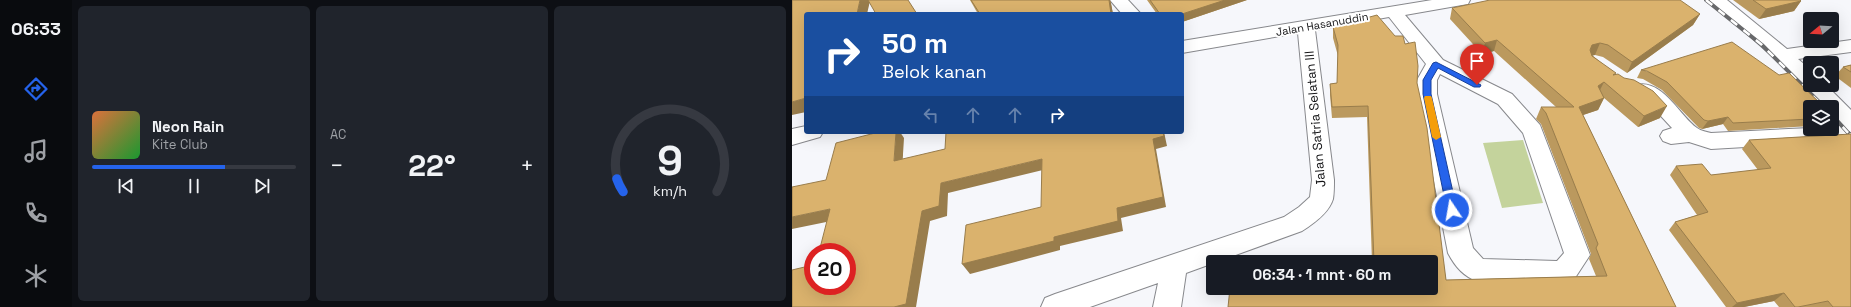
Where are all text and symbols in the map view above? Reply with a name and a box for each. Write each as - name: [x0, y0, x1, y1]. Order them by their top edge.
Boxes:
- street label: Jalan Hasanuddin: [1275, 9, 1369, 39]
- north arrow: [1803, 12, 1839, 48]
- map controls: [1803, 12, 1839, 136]
- text: 06:33: [11, 17, 61, 40]
- text: 50 m: [882, 25, 948, 61]
- icon: right: [816, 28, 868, 80]
- pin: [1460, 44, 1494, 85]
- street label: Jalan Satria Selatan III: [1301, 50, 1329, 188]
- icon: arrive: [1466, 50, 1488, 72]
- button: search: [1803, 56, 1839, 92]
- text: Belok kanan: [882, 60, 987, 83]
- icon: directions: [22, 75, 50, 103]
- button: layers: [1803, 100, 1839, 136]
- icon: left: [920, 104, 942, 126]
- icon: ahead: [962, 104, 984, 126]
- icon: ahead: [1004, 104, 1026, 126]
- icon: right: [1046, 104, 1068, 126]
- text: Neon Rain: [152, 117, 224, 136]
- text: AC: [330, 126, 346, 143]
- text: 9: [657, 133, 683, 186]
- text: Kite Club: [152, 136, 208, 153]
- icon: music: [22, 137, 50, 165]
- text: 22°: [408, 146, 456, 185]
- text: −: [330, 151, 344, 179]
- text: +: [520, 151, 534, 179]
- icon: previous: [115, 175, 137, 197]
- icon: pause: [183, 175, 205, 197]
- icon: next: [251, 175, 273, 197]
- text: km/h: [653, 181, 687, 199]
- position arrow: [1431, 189, 1473, 231]
- icon: phone: [22, 199, 50, 227]
- speed limit sign: 20: [804, 243, 856, 295]
- icon: climate: [22, 262, 50, 290]
- text: 06:34 · 1 mnt · 60 m: [1253, 265, 1391, 284]

